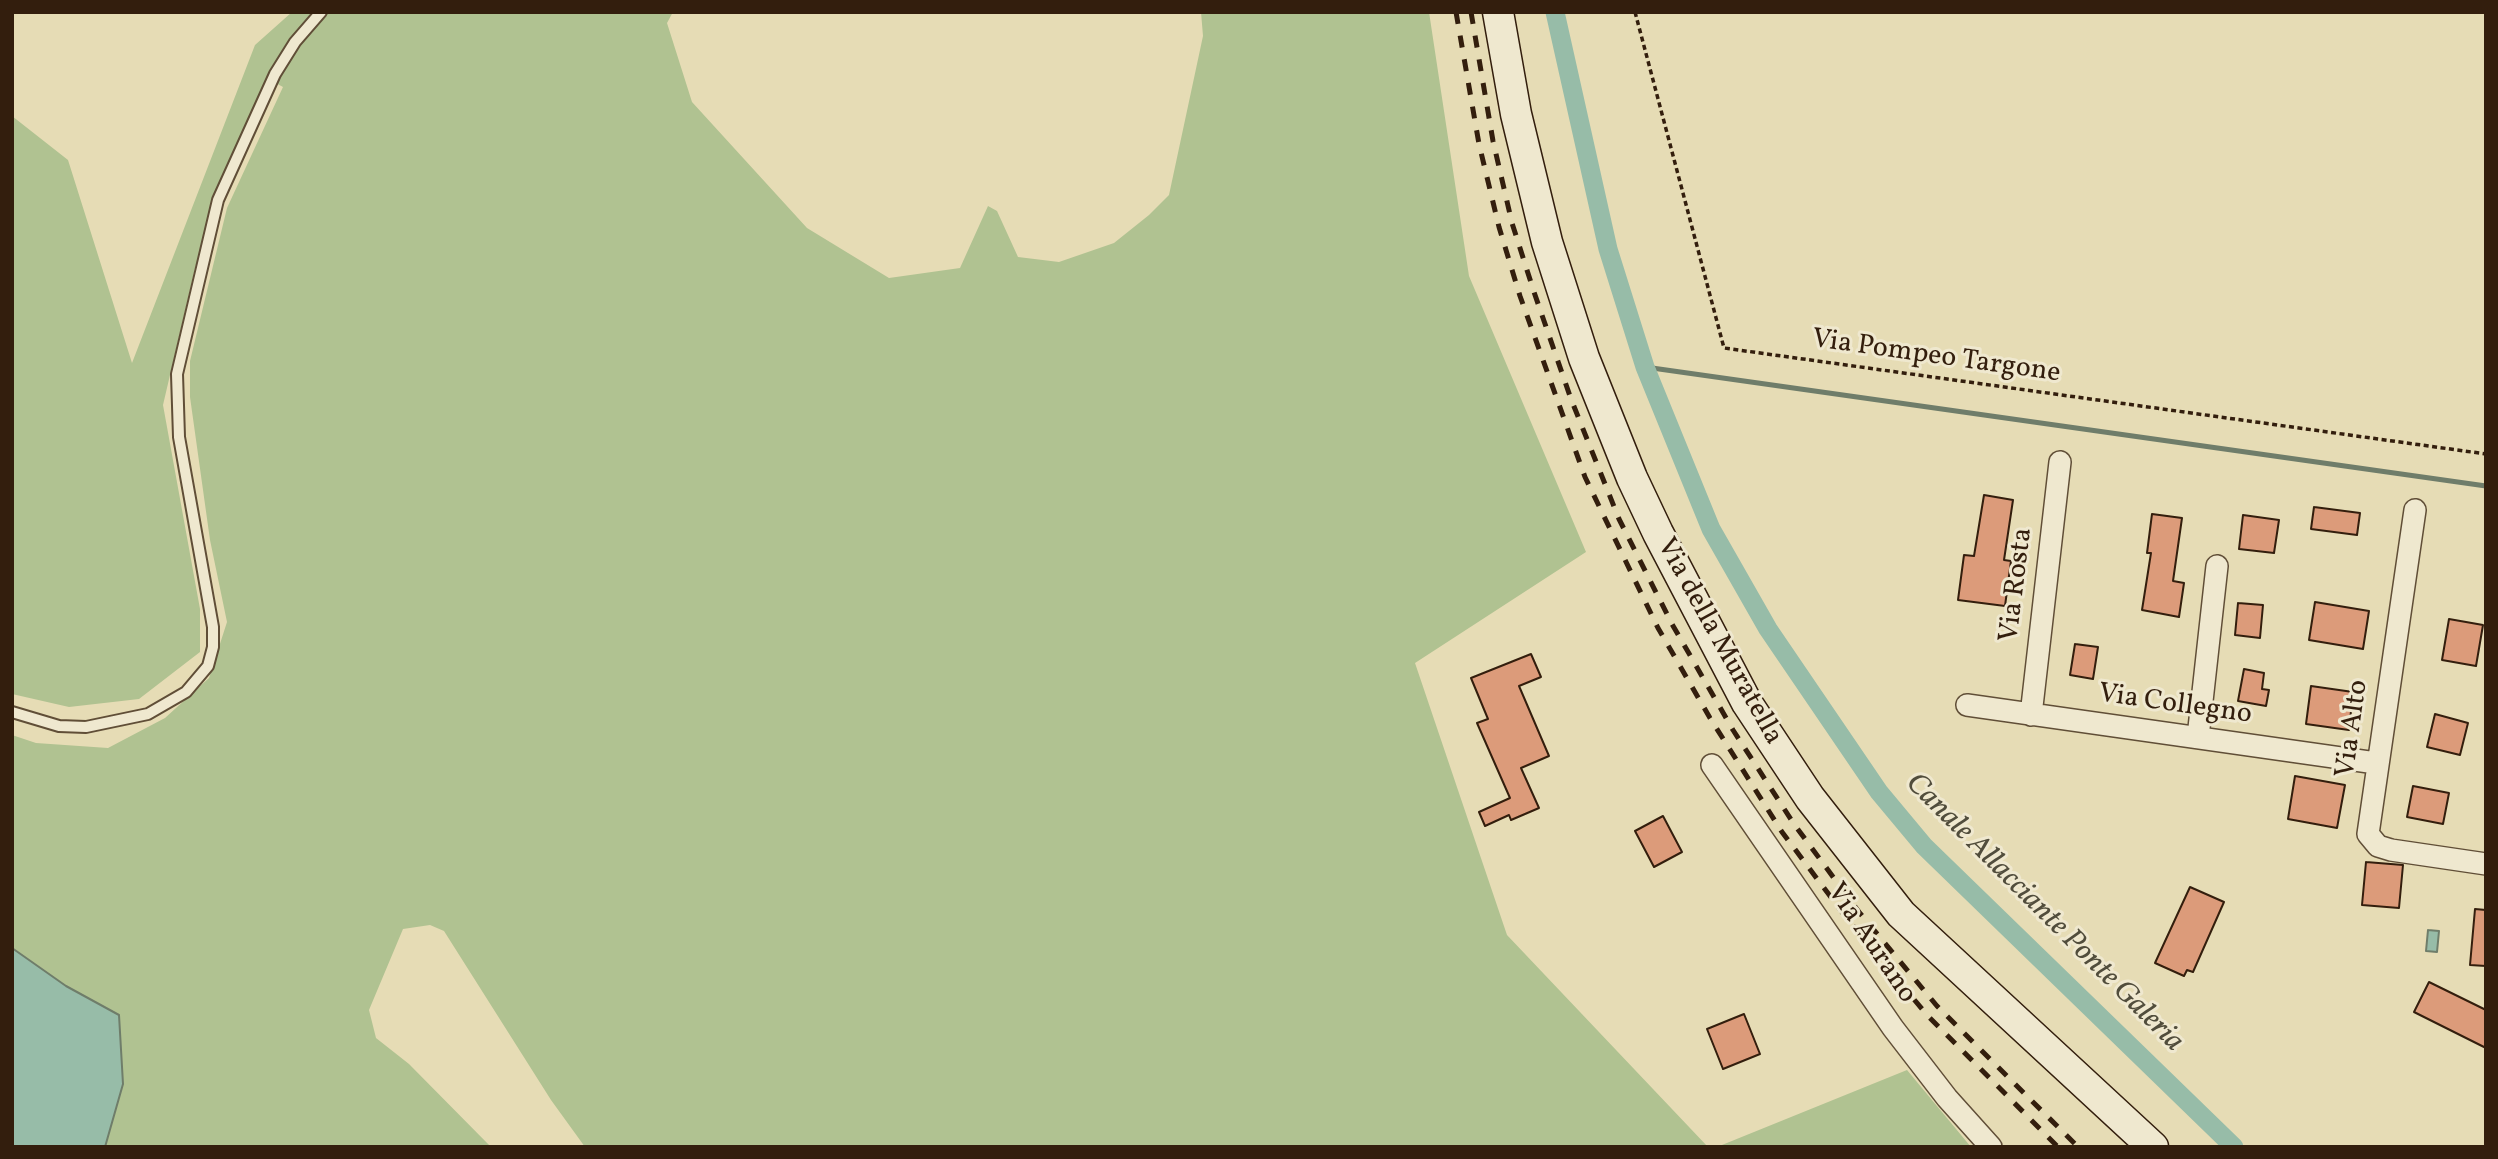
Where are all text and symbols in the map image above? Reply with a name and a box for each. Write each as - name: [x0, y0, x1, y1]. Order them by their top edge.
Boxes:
- street label: Via Pompeo Targone: [1810, 324, 2062, 392]
- street label: Via Rosta: [1994, 526, 2042, 644]
- street label: Via della Muratella: [1647, 533, 1789, 751]
- street label: Via Alto: [2331, 678, 2377, 780]
- street label: Via Collegno: [2096, 679, 2254, 733]
- water label: Canale Allacciante Ponte Galeria: [1896, 767, 2190, 1061]
- street label: Via Aurano: [1817, 877, 1923, 1011]

